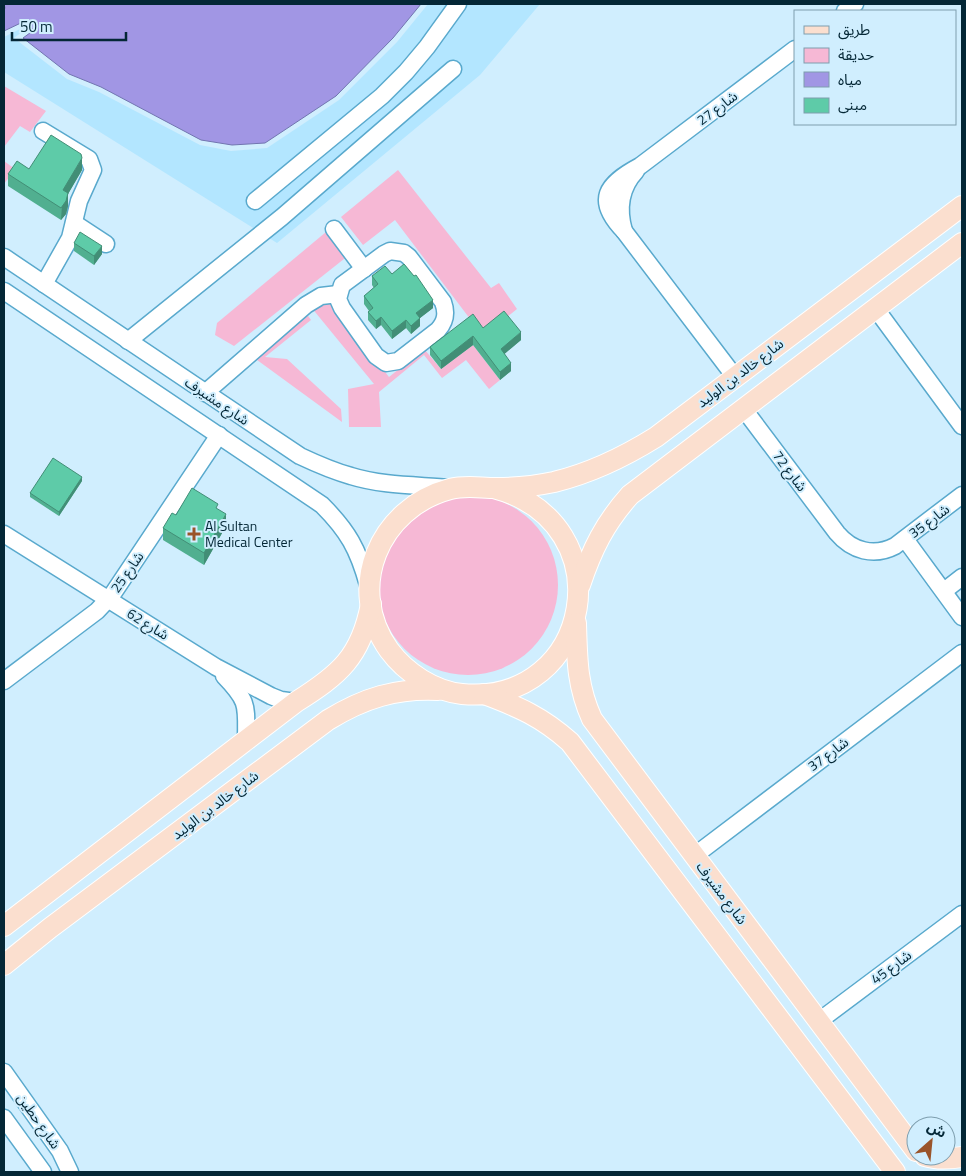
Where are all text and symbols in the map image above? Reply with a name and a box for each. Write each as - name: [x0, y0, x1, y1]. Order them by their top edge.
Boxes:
- scale bar: [12, 10, 126, 42]
- legend: [794, 10, 956, 125]
- text: 50 m: [20, 15, 53, 38]
- text: طريق: [838, 18, 870, 41]
- text: حديقة: [838, 43, 874, 66]
- text: مياه: [838, 68, 862, 91]
- street label: شارع 27: [692, 85, 742, 131]
- text: مبنى: [838, 93, 867, 116]
- street label: شارع خالد بن الوليد: [692, 333, 788, 413]
- street label: شارع مشيرف: [180, 371, 254, 431]
- street label: شارع 72: [767, 446, 813, 496]
- street label: شارع 35: [904, 498, 954, 544]
- place label: Al Sultan Medical Center: [205, 515, 293, 552]
- marker: Al Sultan Medical Center: [187, 527, 201, 541]
- street label: شارع 25: [105, 547, 149, 597]
- street label: شارع 62: [123, 602, 173, 646]
- street label: شارع 37: [803, 731, 853, 777]
- street label: شارع خالد بن الوليد: [167, 765, 263, 845]
- street label: شارع مشيرف: [691, 857, 753, 929]
- street label: شارع 45: [866, 944, 916, 990]
- street label: شارع حطين: [12, 1088, 66, 1154]
- text: ش: [924, 1115, 950, 1143]
- north arrow: [906, 1116, 956, 1166]

